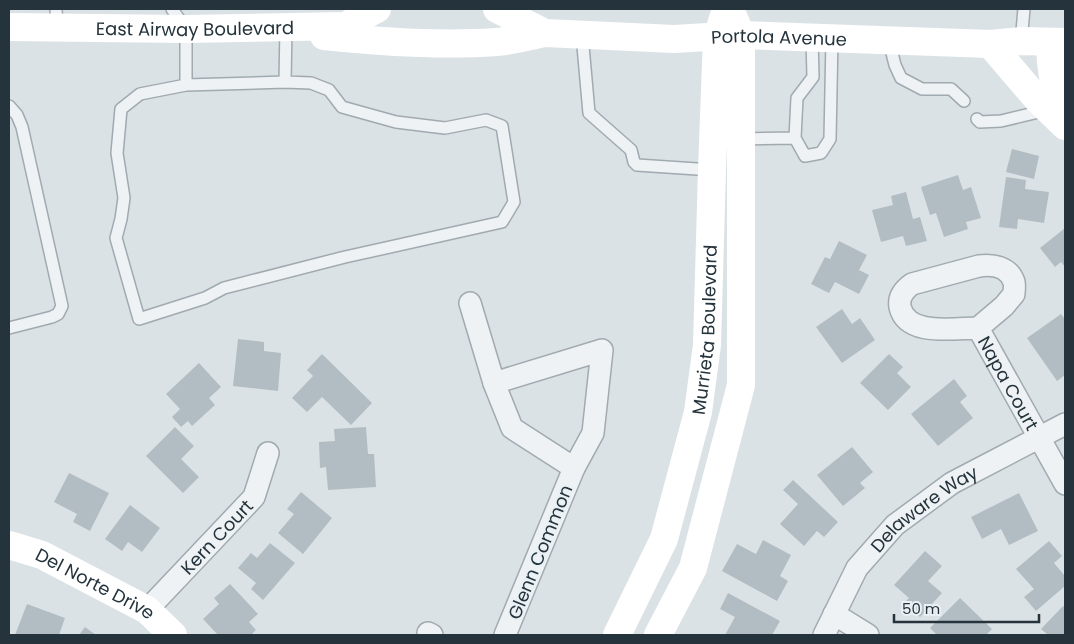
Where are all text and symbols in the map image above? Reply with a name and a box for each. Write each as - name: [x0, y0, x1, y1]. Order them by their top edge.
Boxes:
- street label: East Airway Boulevard: [96, 14, 294, 42]
- street label: Portola Avenue: [710, 22, 847, 51]
- street label: Murrieta Boulevard: [685, 244, 722, 416]
- street label: Napa Court: [972, 331, 1045, 435]
- street label: Delaware Way: [864, 459, 982, 557]
- street label: Glenn Common: [502, 481, 578, 623]
- street label: Kern Court: [175, 493, 258, 580]
- street label: Del Norte Drive: [31, 541, 161, 624]
- scale bar: [894, 592, 1039, 624]
- text: 50 m: [902, 598, 940, 619]

